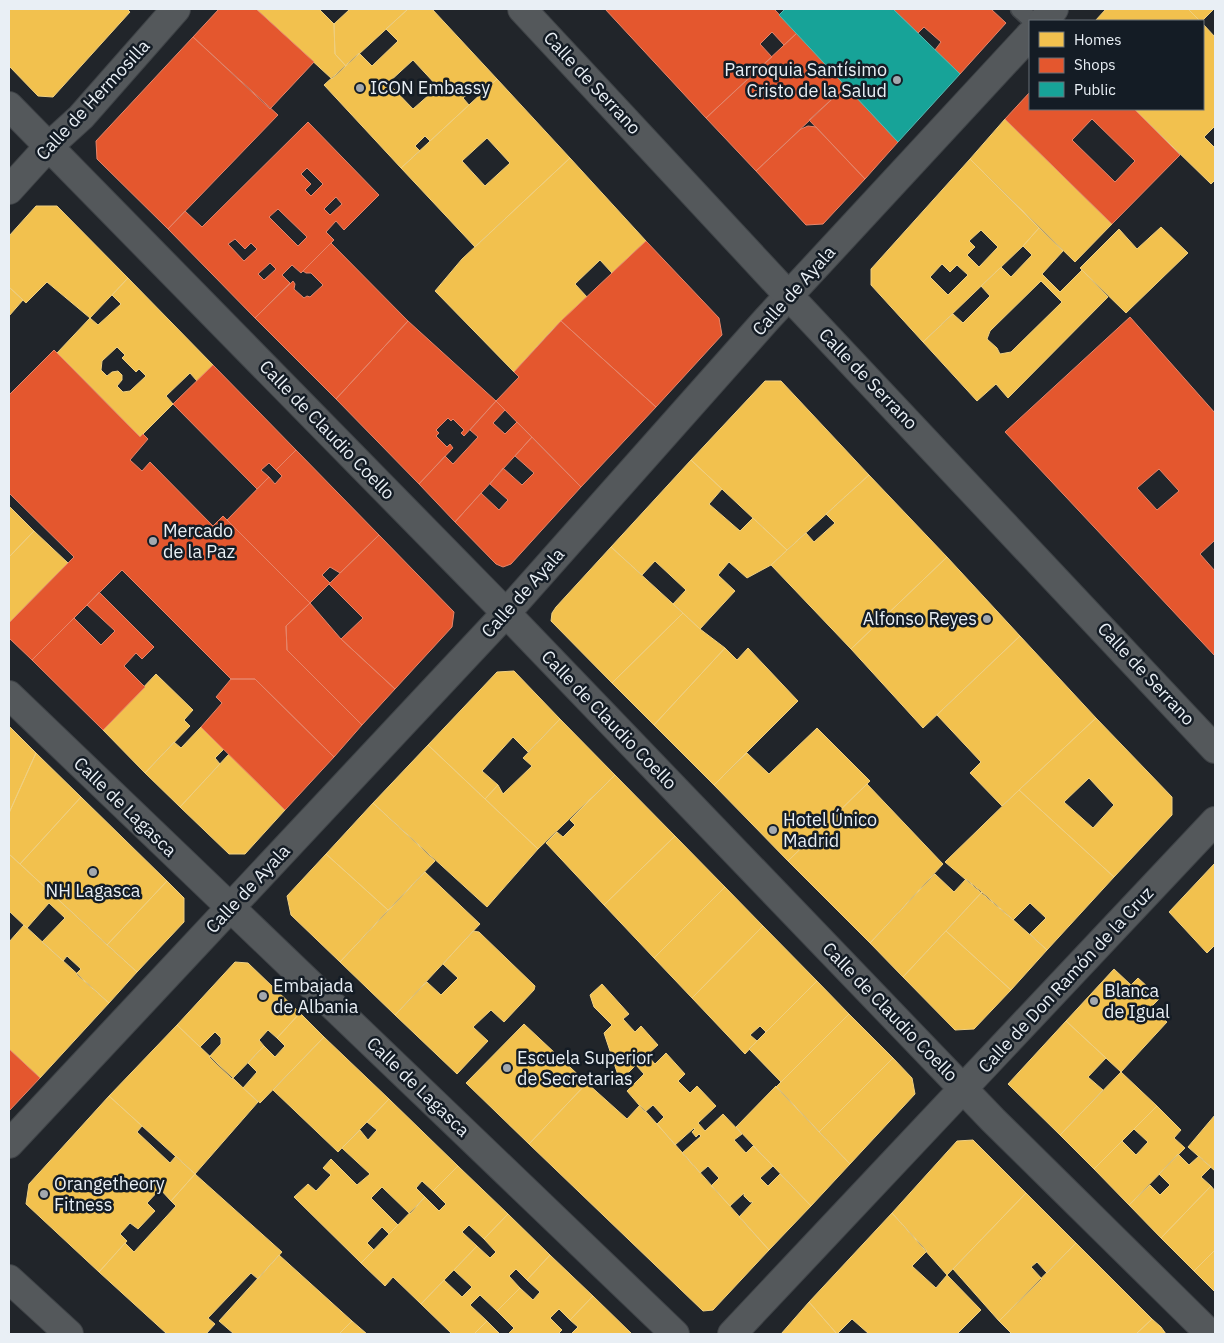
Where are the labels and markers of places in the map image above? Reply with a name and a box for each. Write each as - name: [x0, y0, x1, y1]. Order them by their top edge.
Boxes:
- place label: Parroquia Santísimo Cristo de la Salud: [724, 58, 887, 102]
- marker: Parroquia Santísimo Cristo de la Salud: [891, 74, 903, 86]
- place label: ICON Embassy: [370, 76, 490, 99]
- marker: ICON Embassy: [354, 82, 366, 94]
- place label: Mercado de la Paz: [163, 519, 235, 563]
- marker: Mercado de la Paz: [147, 535, 159, 547]
- place label: Alfonso Reyes: [863, 607, 977, 630]
- marker: Alfonso Reyes: [981, 613, 993, 625]
- place label: Hotel Único Madrid: [783, 808, 877, 852]
- marker: Hotel Único Madrid: [767, 824, 779, 836]
- marker: NH Lagasca: [87, 866, 99, 878]
- place label: NH Lagasca: [46, 879, 141, 902]
- place label: Embajada de Albania: [273, 974, 359, 1018]
- place label: Blanca de Igual: [1104, 979, 1170, 1023]
- marker: Embajada de Albania: [257, 990, 269, 1002]
- marker: Blanca de Igual: [1088, 995, 1100, 1007]
- place label: Escuela Superior de Secretarias: [517, 1046, 653, 1090]
- marker: Escuela Superior de Secretarias: [501, 1062, 513, 1074]
- place label: Orangetheory Fitness: [54, 1172, 165, 1216]
- marker: Orangetheory Fitness: [38, 1188, 50, 1200]

